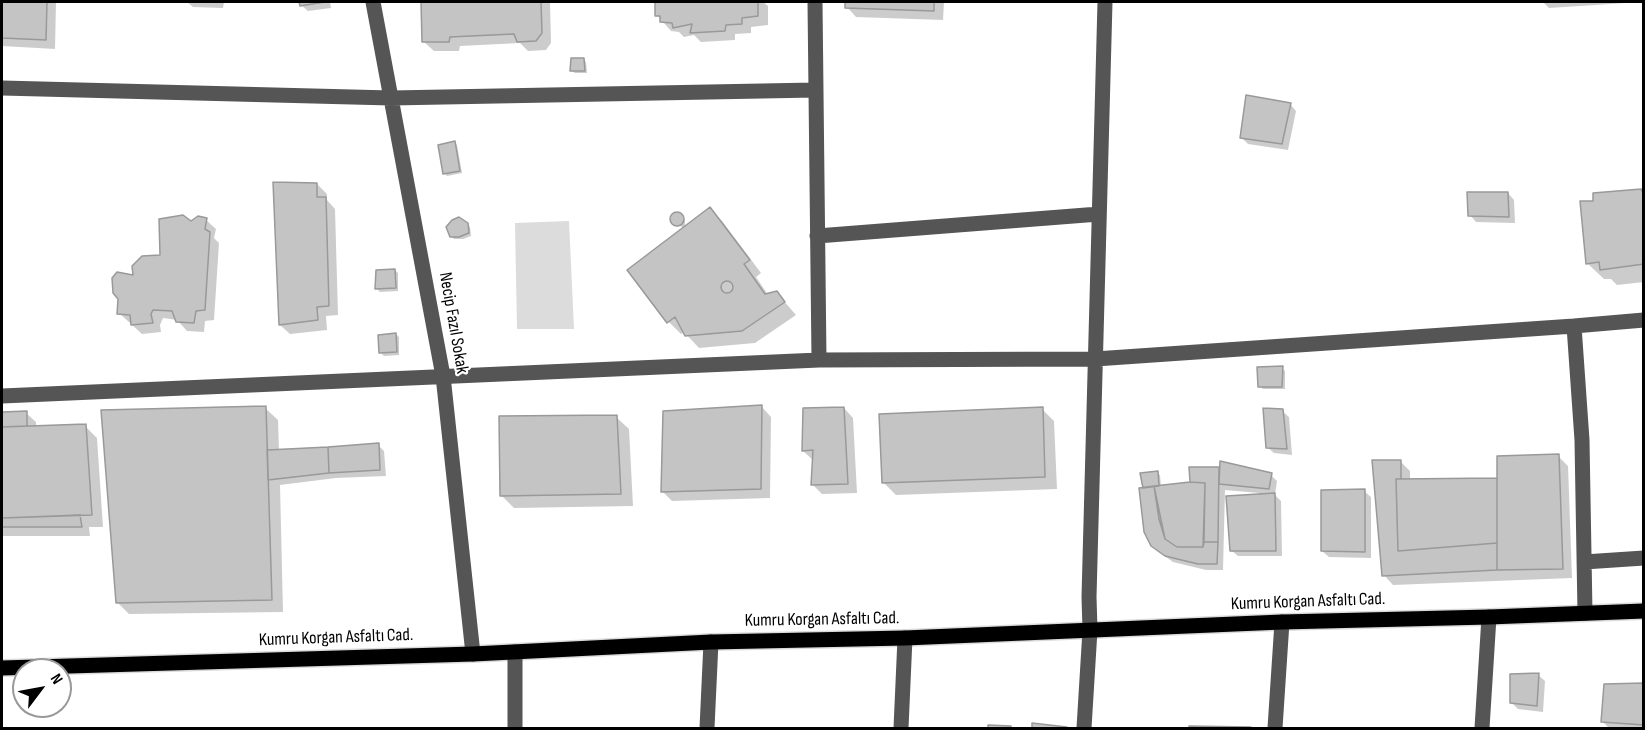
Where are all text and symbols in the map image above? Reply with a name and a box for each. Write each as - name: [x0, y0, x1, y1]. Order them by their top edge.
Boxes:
- street label: Necip Fazıl Sokak: [433, 271, 473, 375]
- street label: Kumru Korgan Asfaltı Cad.: [1230, 589, 1386, 615]
- street label: Kumru Korgan Asfaltı Cad.: [745, 608, 899, 632]
- street label: Kumru Korgan Asfaltı Cad.: [258, 625, 414, 651]
- north arrow: [12, 658, 72, 718]
- text: N: [46, 671, 66, 688]

